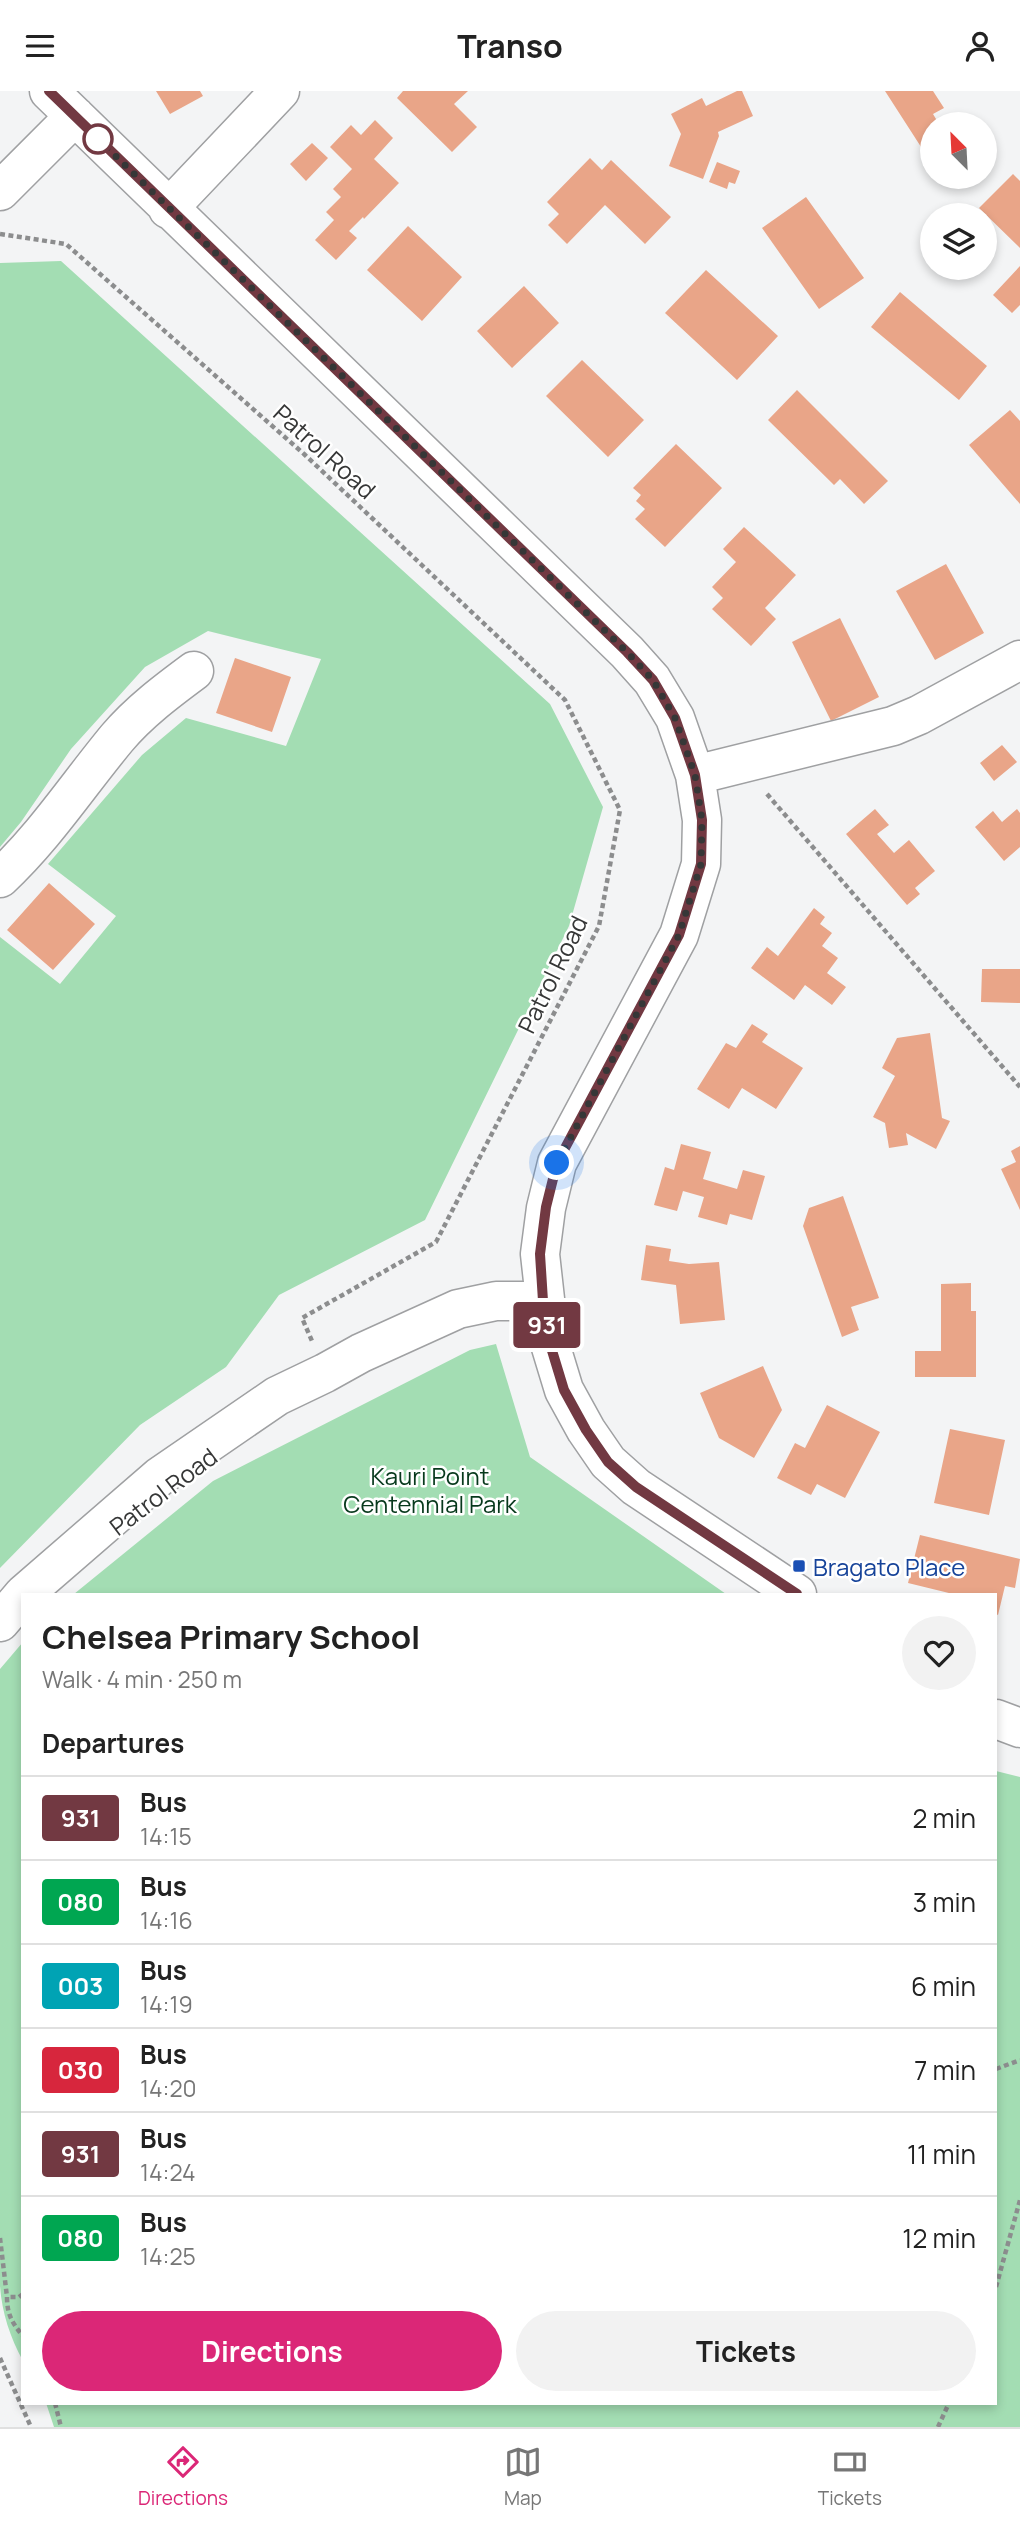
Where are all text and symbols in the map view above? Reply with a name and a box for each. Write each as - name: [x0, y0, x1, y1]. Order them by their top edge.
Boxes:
- text: Transo: [457, 24, 563, 68]
- icon: menu: [21, 27, 59, 65]
- icon: person: [961, 27, 999, 65]
- north arrow: [920, 112, 998, 189]
- map controls: [920, 112, 997, 280]
- unlabelled marker: [83, 124, 113, 154]
- button: layers: [920, 203, 997, 280]
- street label: Patrol Road: [267, 396, 383, 506]
- street label: Patrol Road: [509, 910, 595, 1038]
- your location: [539, 1145, 574, 1180]
- line badge: 931: [507, 1302, 587, 1348]
- text: 931: [527, 1308, 567, 1341]
- street label: Patrol Road: [102, 1440, 224, 1542]
- park label: Kauri Point Centennial Park: [343, 1459, 518, 1520]
- place label: Bragato Place: [813, 1550, 965, 1583]
- marker: Bragato Place: [791, 1558, 807, 1574]
- text: Chelsea Primary School: [42, 1614, 420, 1659]
- button: heart: [902, 1616, 976, 1690]
- text: Walk · 4 min · 250 m: [42, 1663, 242, 1695]
- text: Departures: [42, 1725, 184, 1761]
- text: Bus: [140, 1784, 187, 1820]
- text: 2 min: [912, 1800, 976, 1836]
- text: 931: [61, 1801, 100, 1834]
- text: 14:15: [140, 1820, 192, 1852]
- text: Bus: [140, 1868, 187, 1904]
- text: 3 min: [913, 1884, 976, 1920]
- text: 080: [57, 1885, 104, 1918]
- text: 14:16: [140, 1904, 193, 1936]
- text: Bus: [140, 1952, 187, 1988]
- text: 6 min: [911, 1968, 976, 2004]
- text: 003: [58, 1969, 103, 2002]
- text: 14:19: [140, 1988, 193, 2020]
- text: Bus: [140, 2036, 187, 2072]
- text: 7 min: [914, 2052, 976, 2088]
- text: 030: [58, 2053, 103, 2086]
- text: 14:20: [140, 2072, 197, 2104]
- text: Bus: [140, 2120, 187, 2156]
- text: 11 min: [907, 2136, 976, 2172]
- text: 931: [61, 2137, 100, 2170]
- text: 14:24: [140, 2156, 196, 2188]
- text: Bus: [140, 2204, 187, 2240]
- text: 12 min: [902, 2220, 976, 2256]
- text: 080: [57, 2221, 104, 2254]
- text: 14:25: [140, 2240, 196, 2272]
- button: Directions: [42, 2311, 502, 2391]
- button: Tickets: [516, 2311, 976, 2391]
- tab: Directions: [138, 2443, 228, 2511]
- tab: Map: [504, 2443, 542, 2511]
- tab: Tickets: [818, 2443, 882, 2511]

